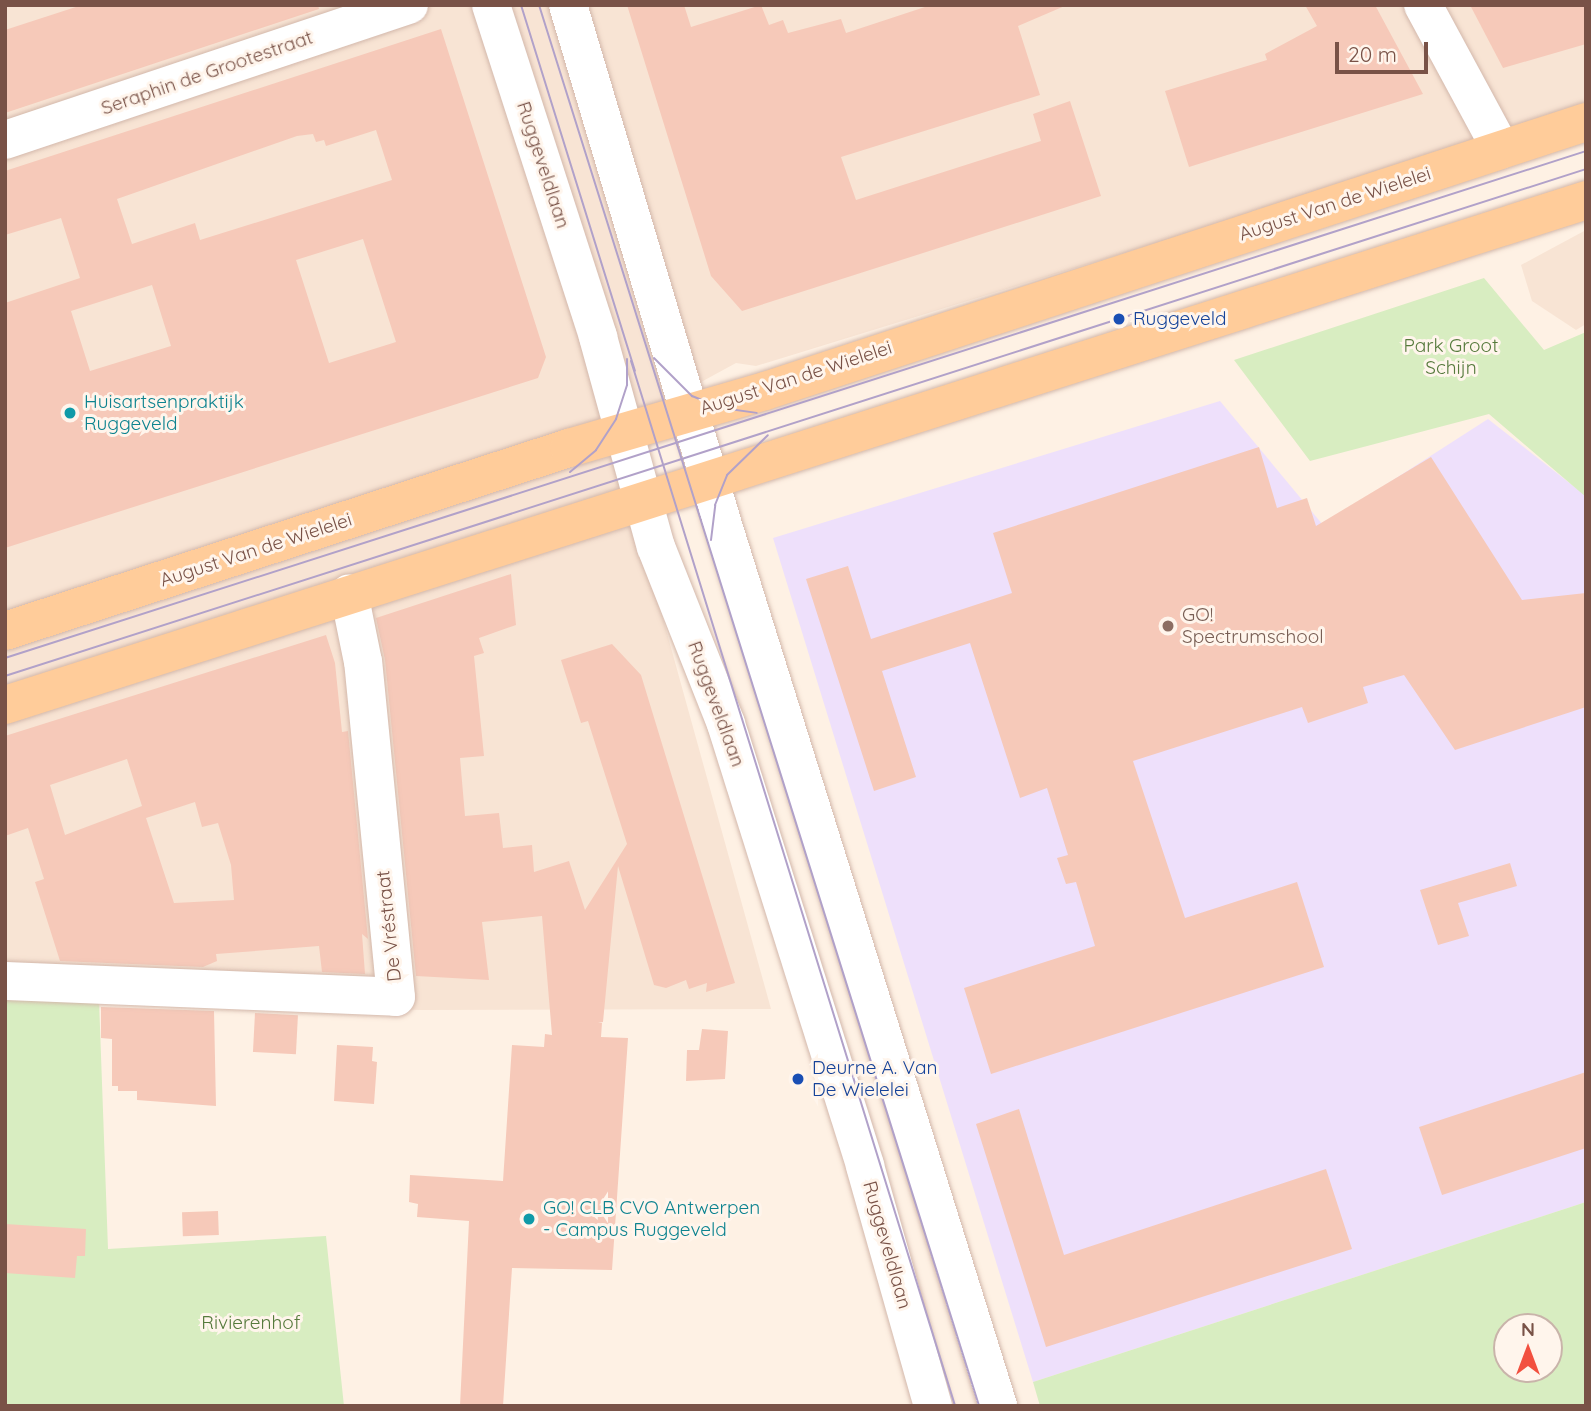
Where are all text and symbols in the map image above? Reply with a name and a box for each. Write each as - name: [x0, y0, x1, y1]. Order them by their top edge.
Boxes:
- street label: Seraphin de Grootestraat: [98, 26, 316, 120]
- scale bar: [1339, 28, 1432, 72]
- text: 20 m: [1348, 41, 1397, 67]
- street label: Ruggeveldlaan: [512, 99, 574, 231]
- street label: August Van de Wielelei: [1236, 162, 1434, 246]
- place label: Ruggeveld: [1133, 308, 1227, 330]
- marker: Ruggeveld: [1111, 311, 1127, 327]
- park label: Park Groot Schijn: [1404, 335, 1498, 379]
- street label: August Van de Wielelei: [697, 336, 895, 420]
- place label: Huisartsenpraktijk Ruggeveld: [84, 391, 244, 435]
- marker: Huisartsenpraktijk Ruggeveld: [62, 405, 78, 421]
- street label: August Van de Wielelei: [157, 508, 355, 592]
- place label: GO! Spectrumschool: [1182, 604, 1324, 648]
- marker: GO! Spectrumschool: [1160, 618, 1176, 634]
- street label: Ruggeveldlaan: [683, 638, 749, 770]
- street label: De Vréstraat: [372, 869, 406, 983]
- place label: Deurne A. Van De Wielelei: [812, 1057, 937, 1101]
- marker: Deurne A. Van De Wielelei: [790, 1071, 806, 1087]
- street label: Ruggeveldlaan: [858, 1178, 916, 1312]
- place label: GO! CLB CVO Antwerpen - Campus Ruggeveld: [543, 1197, 760, 1241]
- marker: GO! CLB CVO Antwerpen - Campus Ruggeveld: [521, 1211, 537, 1227]
- park label: Rivierenhof: [201, 1312, 301, 1334]
- north arrow: [1493, 1313, 1563, 1383]
- text: N: [1521, 1317, 1535, 1341]

